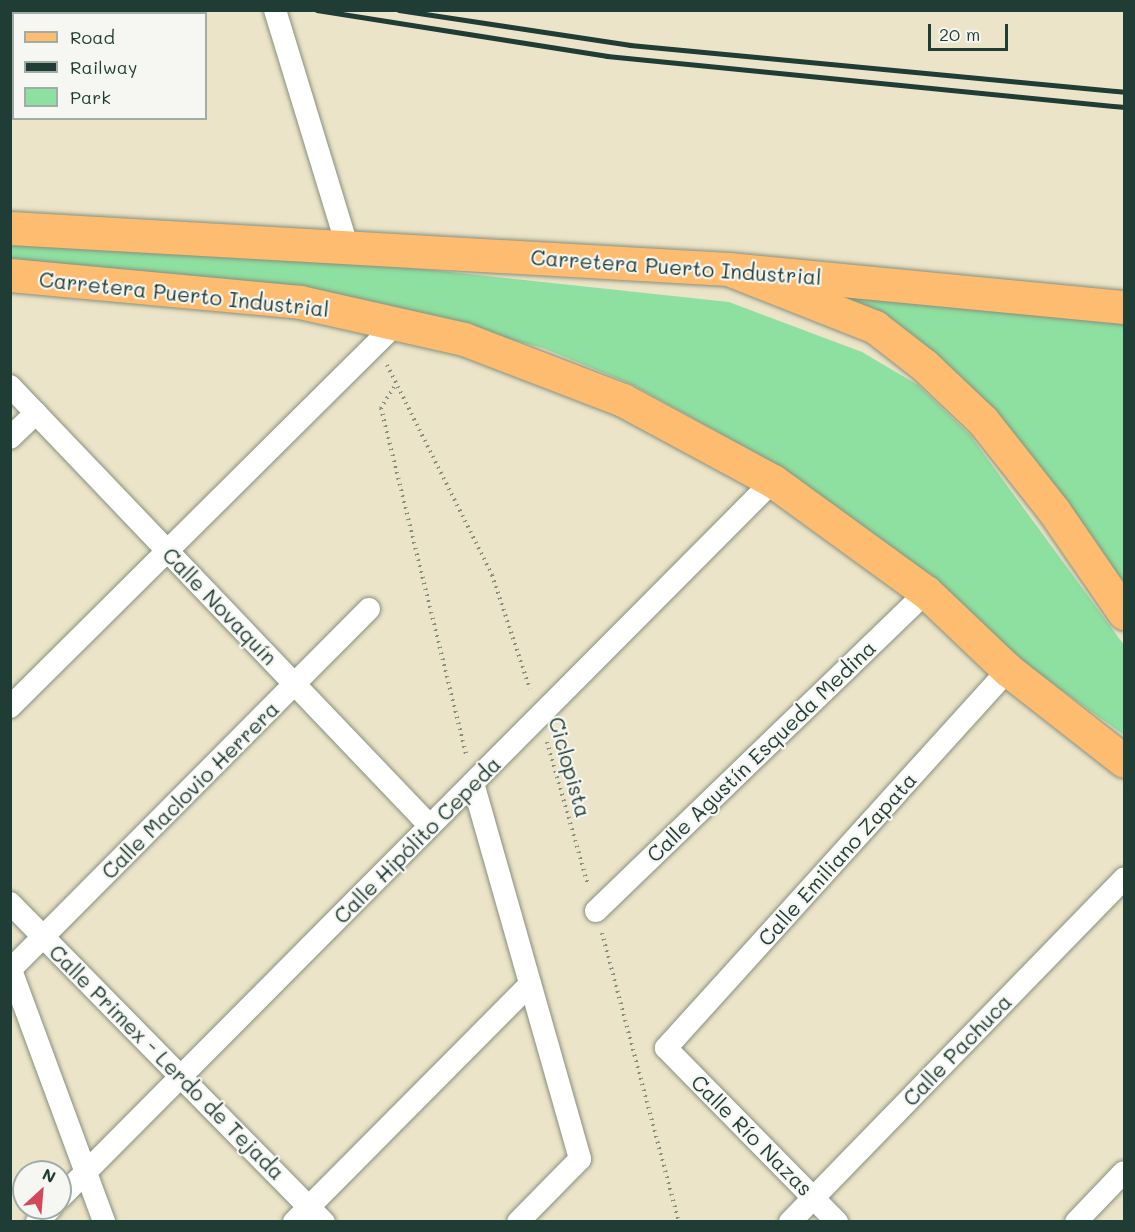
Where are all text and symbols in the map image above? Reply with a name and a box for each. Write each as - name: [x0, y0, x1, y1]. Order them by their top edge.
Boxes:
- legend: [12, 12, 207, 120]
- scale bar: [931, 12, 1010, 50]
- text: 20 m: [939, 22, 980, 46]
- text: Road: [70, 25, 115, 49]
- text: Railway: [70, 55, 137, 79]
- text: Park: [70, 85, 111, 109]
- street label: Carretera Puerto Industrial: [530, 244, 822, 290]
- street label: Carretera Puerto Industrial: [38, 266, 330, 322]
- street label: Calle Novaquín: [158, 542, 282, 670]
- street label: Calle Agustín Esqueda Medina: [641, 635, 881, 867]
- street label: Calle Maclovio Herrera: [96, 696, 284, 884]
- street label: Ciclopista: [544, 714, 596, 820]
- street label: Calle Hipólito Cepeda: [328, 751, 506, 929]
- street label: Calle Emiliano Zapata: [752, 767, 922, 951]
- street label: Calle Primex - Lerdo de Tejada: [44, 939, 290, 1185]
- street label: Calle Pachuca: [897, 989, 1017, 1111]
- street label: Calle Río Nazas: [686, 1069, 818, 1201]
- north arrow: [12, 1160, 72, 1220]
- text: N: [39, 1163, 59, 1187]

